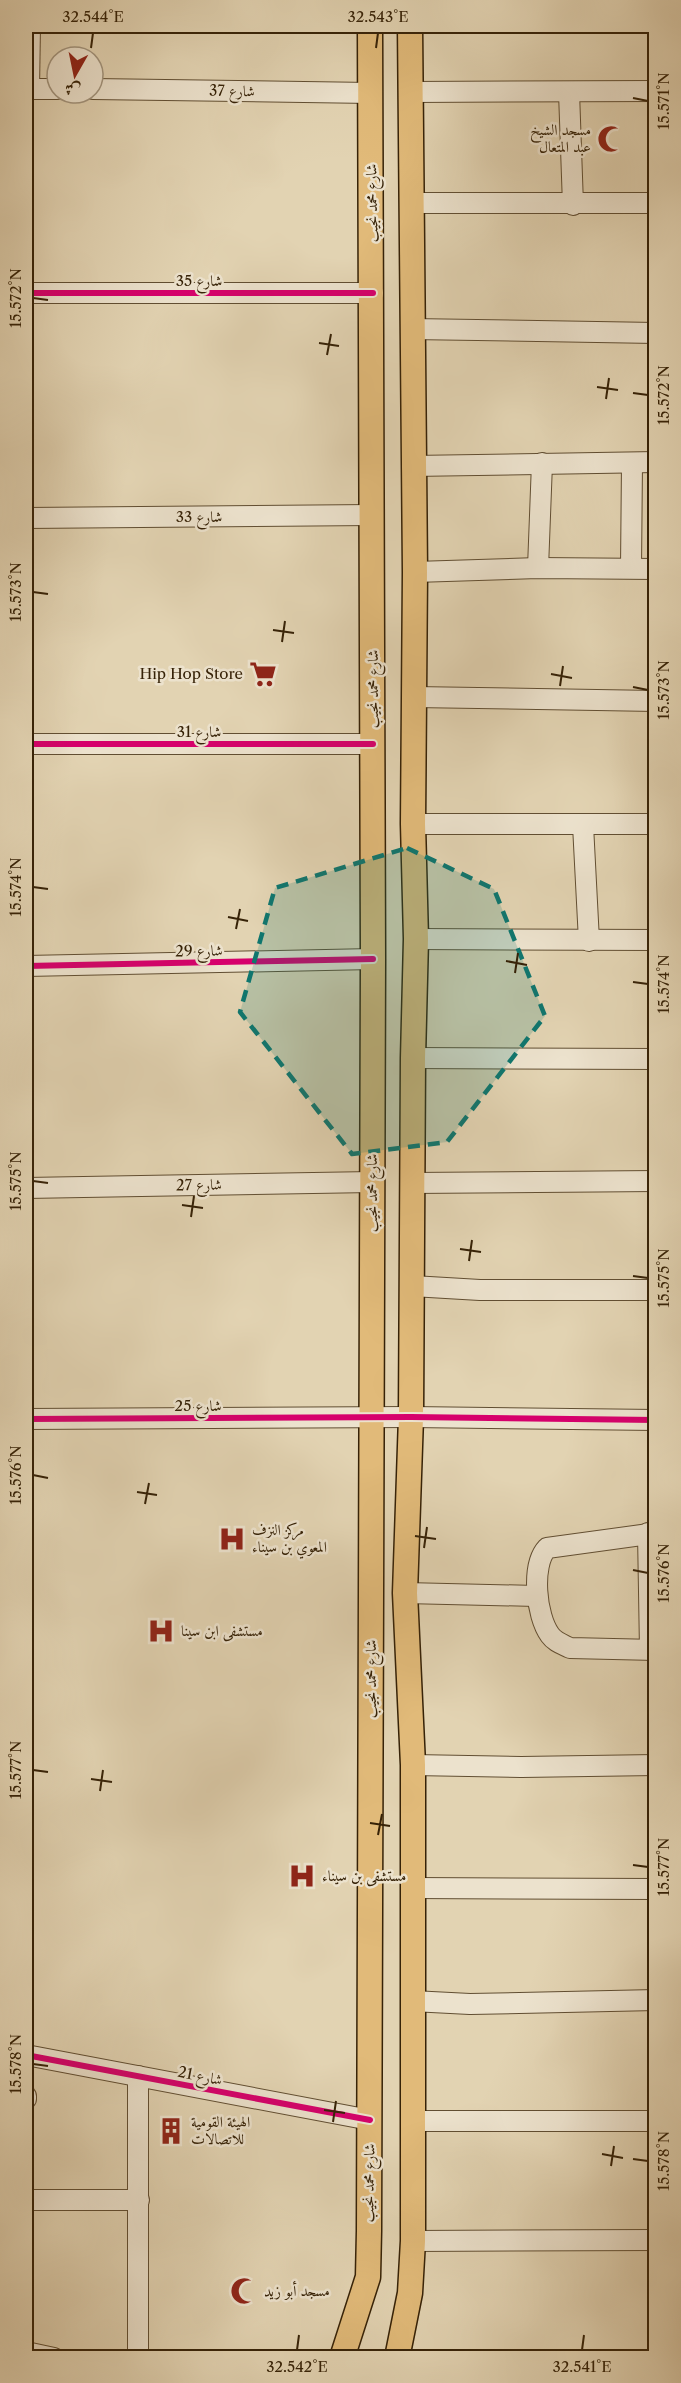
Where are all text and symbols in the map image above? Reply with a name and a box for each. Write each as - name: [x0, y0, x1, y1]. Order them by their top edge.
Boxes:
- text: 32.544°E: [62, 7, 124, 26]
- text: 32.543°E: [347, 7, 409, 26]
- north arrow: [45, 45, 105, 105]
- text: 15.571°N: [654, 72, 673, 130]
- text: ش: [63, 79, 82, 101]
- street label: شارع 37: [209, 81, 255, 104]
- place label: مسجد الشيخ عبد المتعال: [530, 120, 591, 156]
- mosque icon: مسجد الشيخ عبد المتعال: [596, 124, 626, 154]
- street label: شارع محمد نجيب: [361, 163, 386, 242]
- text: 15.572°N: [6, 268, 25, 328]
- street label: شارع 35: [176, 271, 222, 294]
- text: 15.572°N: [654, 365, 673, 425]
- street label: شارع 33: [176, 507, 222, 530]
- text: 15.573°N: [6, 562, 25, 622]
- street label: شارع محمد نجيب: [363, 650, 386, 728]
- supermarket icon: Hip Hop Store: [248, 659, 278, 689]
- text: 15.573°N: [654, 660, 673, 720]
- place label: Hip Hop Store: [139, 664, 243, 683]
- street label: شارع 31: [177, 722, 221, 745]
- text: 15.574°N: [6, 857, 25, 917]
- street label: شارع 29: [175, 941, 223, 964]
- text: 15.574°N: [654, 954, 673, 1014]
- text: 15.575°N: [6, 1151, 25, 1211]
- street label: شارع محمد نجيب: [362, 1154, 385, 1232]
- street label: شارع 27: [176, 1175, 222, 1198]
- text: 15.575°N: [654, 1248, 673, 1308]
- street label: شارع 25: [175, 1396, 221, 1419]
- text: 15.576°N: [6, 1445, 25, 1505]
- place label: مركز النزف المعوي بن سيناء: [252, 1520, 327, 1559]
- hospital icon: مركز النزف المعوي بن سيناء: [217, 1524, 247, 1554]
- text: 15.576°N: [654, 1543, 673, 1603]
- hospital icon: مستشفى ابن سينا: [146, 1616, 176, 1646]
- place label: مستشفى ابن سينا: [181, 1621, 263, 1642]
- street label: شارع محمد نجيب: [361, 1640, 384, 1718]
- text: 15.577°N: [6, 1741, 25, 1799]
- text: 15.577°N: [654, 1838, 673, 1896]
- hospital icon: مستشفى بن سيناء: [287, 1861, 317, 1891]
- place label: مستشفى بن سيناء: [322, 1866, 406, 1887]
- text: 15.578°N: [6, 2034, 25, 2094]
- street label: شارع 21: [175, 2062, 224, 2093]
- place label: الهيئة القومية للاتصالات: [191, 2112, 250, 2148]
- building icon: الهيئة القومية للاتصالات: [156, 2116, 186, 2146]
- text: 15.578°N: [654, 2131, 673, 2191]
- street label: شارع محمد نجيب: [358, 2144, 383, 2223]
- mosque icon: مسجد أبو زيد: [229, 2276, 259, 2306]
- place label: مسجد أبو زيد: [264, 2280, 330, 2300]
- text: 32.542°E: [266, 2357, 328, 2376]
- text: 32.541°E: [552, 2357, 612, 2376]

